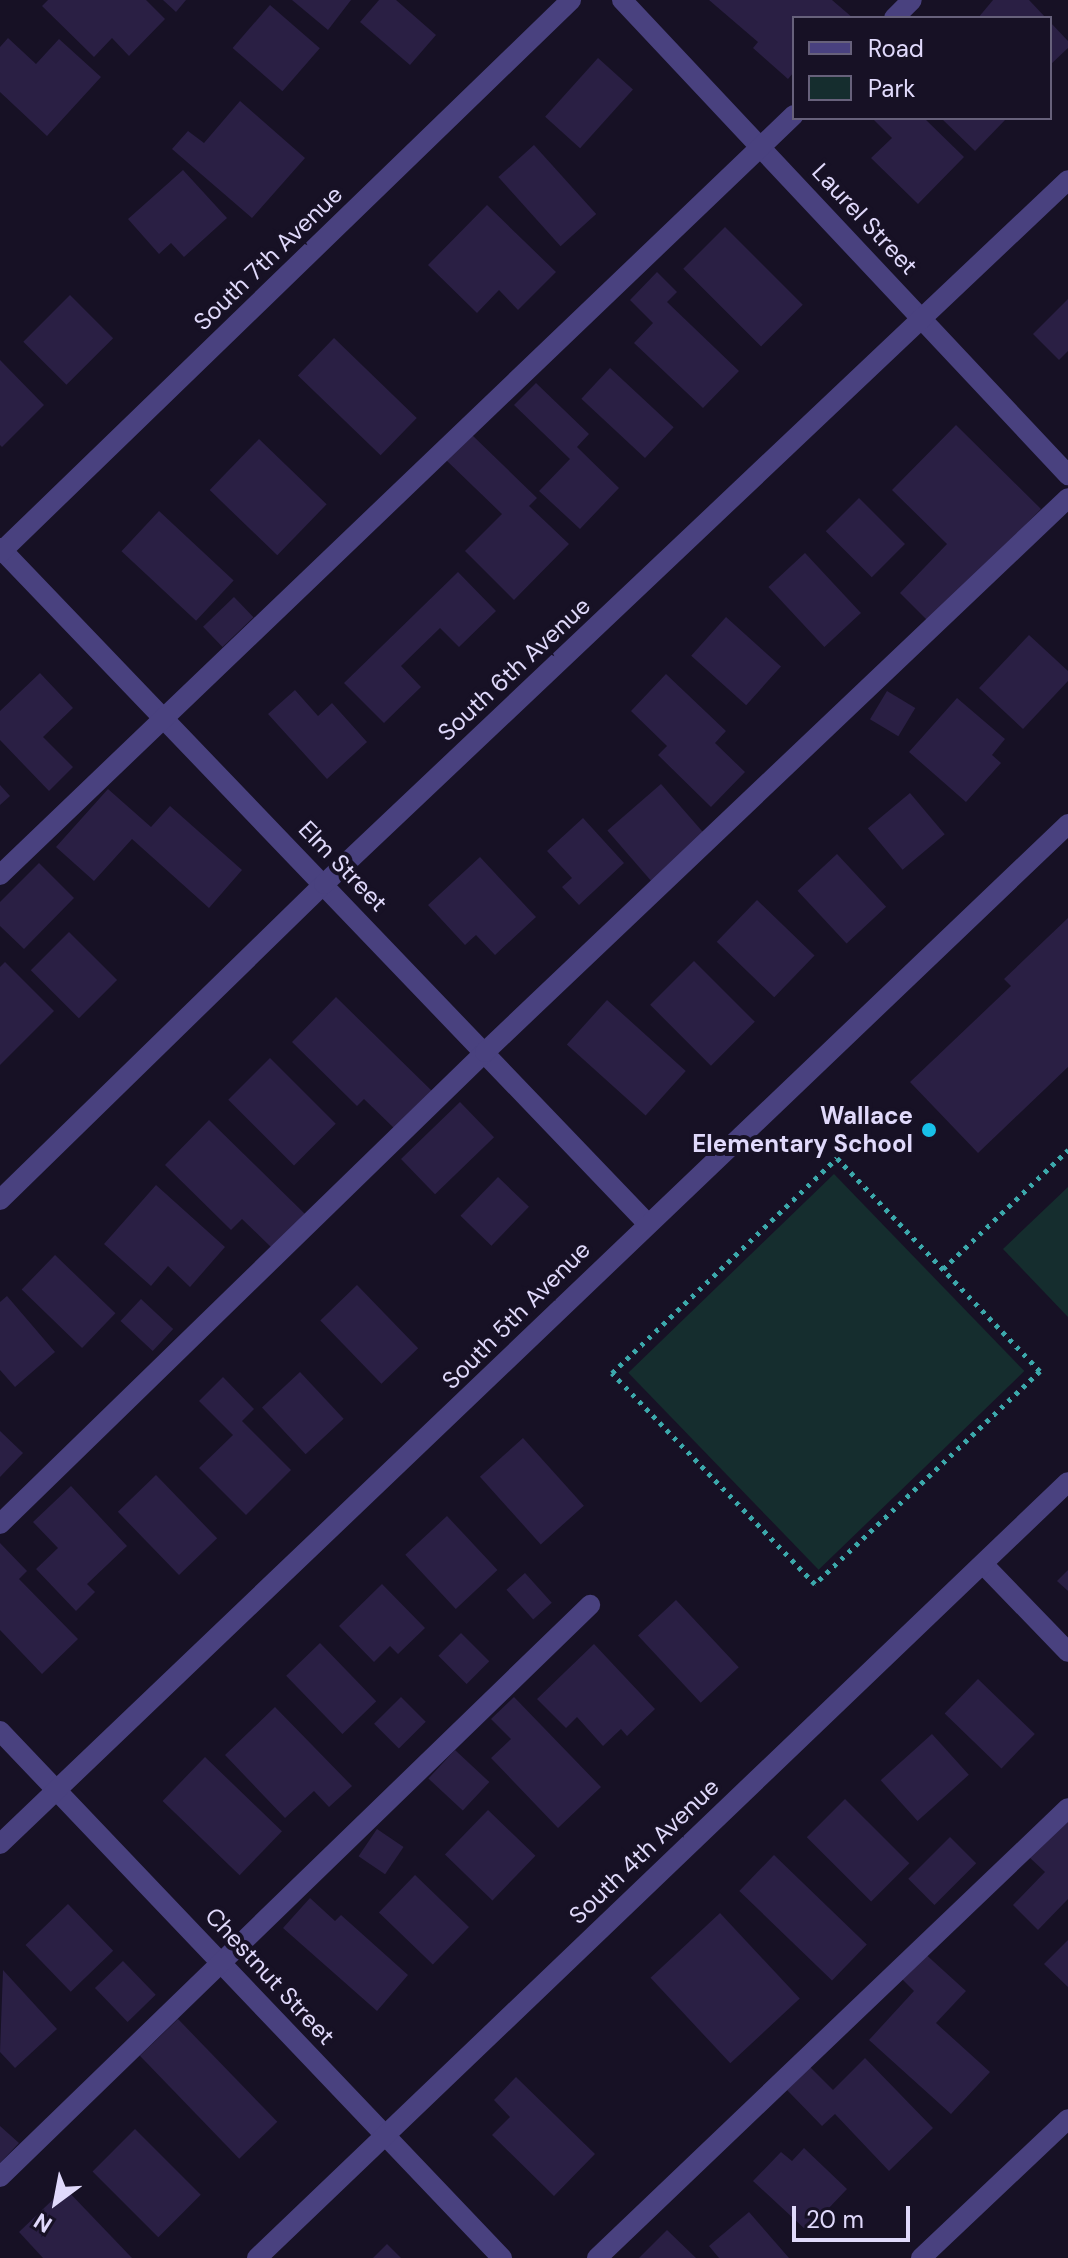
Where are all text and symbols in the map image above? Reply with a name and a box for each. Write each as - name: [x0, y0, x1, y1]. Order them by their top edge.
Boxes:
- legend: [792, 16, 1052, 120]
- text: Road: [868, 33, 924, 64]
- text: Park: [868, 73, 915, 104]
- street label: Laurel Street: [806, 158, 924, 280]
- street label: South 7th Avenue: [188, 180, 348, 336]
- street label: South 6th Avenue: [432, 591, 596, 747]
- street label: Elm Street: [293, 815, 393, 917]
- place label: Wallace Elementary School: [692, 1102, 913, 1158]
- marker: Wallace Elementary School: [920, 1121, 938, 1139]
- street label: South 5th Avenue: [436, 1235, 596, 1395]
- street label: South 4th Avenue: [563, 1772, 725, 1930]
- street label: Chestnut Street: [199, 1901, 341, 2051]
- north arrow: [16, 2162, 96, 2242]
- scale bar: [796, 2190, 914, 2240]
- text: 20 m: [806, 2204, 864, 2235]
- text: N: [29, 2206, 58, 2239]

